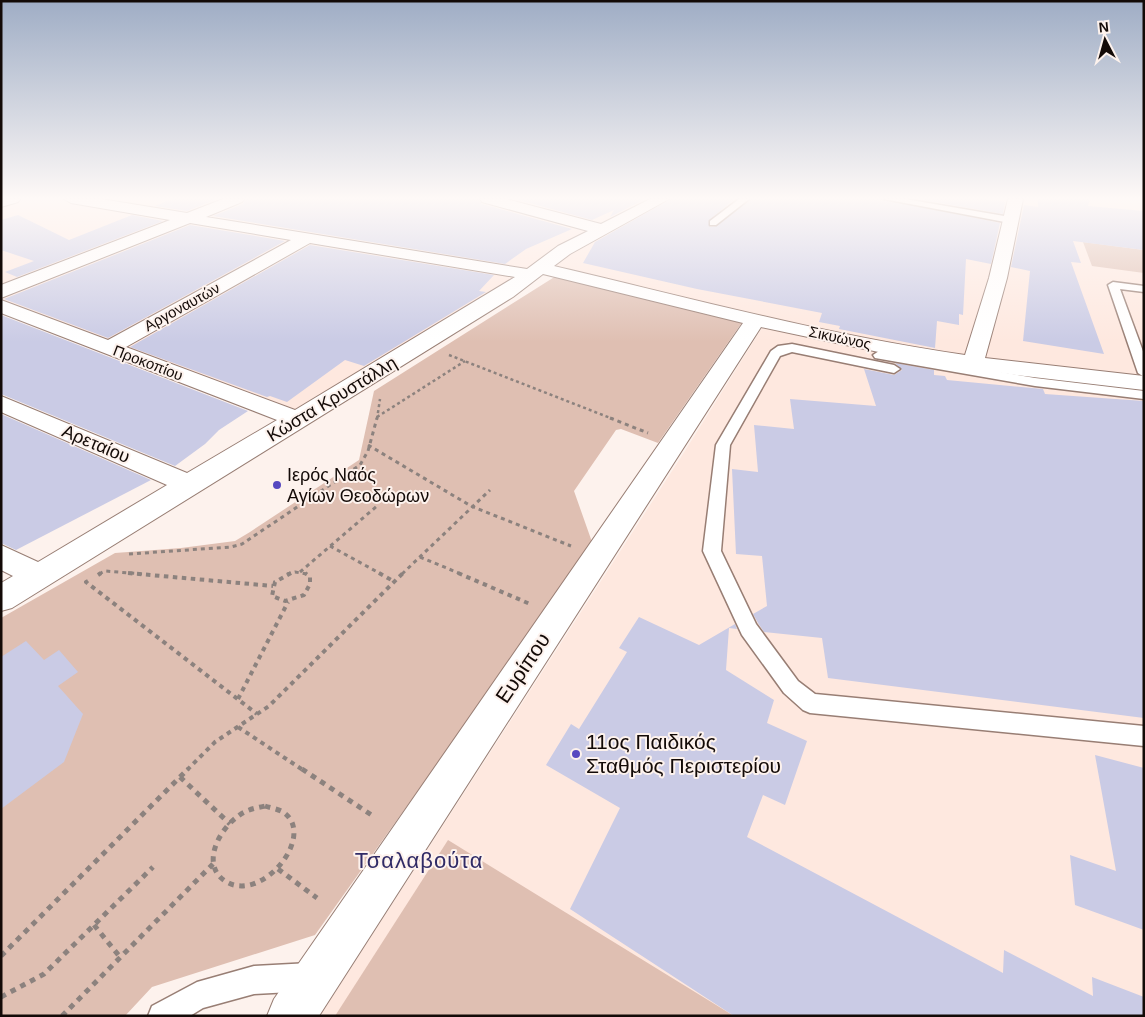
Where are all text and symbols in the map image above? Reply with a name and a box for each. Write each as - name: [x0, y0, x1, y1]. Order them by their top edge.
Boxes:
- north arrow: [1080, 15, 1130, 65]
- text: N: [1098, 19, 1110, 36]
- street label: Αργοναυτών: [141, 279, 222, 334]
- street label: Σικυώνος: [807, 323, 873, 352]
- street label: Προκοπίου: [111, 341, 185, 384]
- street label: Κώστα Κρυστάλλη: [264, 352, 400, 446]
- street label: Αρεταίου: [59, 421, 133, 467]
- place label: Ιερός Ναός Αγίων Θεοδώρων: [287, 465, 429, 506]
- marker: Ιερός Ναός Αγίων Θεοδώρων: [271, 479, 283, 491]
- street label: Ευρίπου: [491, 628, 554, 707]
- place label: 11ος Παιδικός Σταθμός Περιστερίου: [586, 730, 781, 777]
- marker: 11ος Παιδικός Σταθμός Περιστερίου: [570, 748, 582, 760]
- district label: Τσαλαβούτα: [355, 848, 483, 873]

